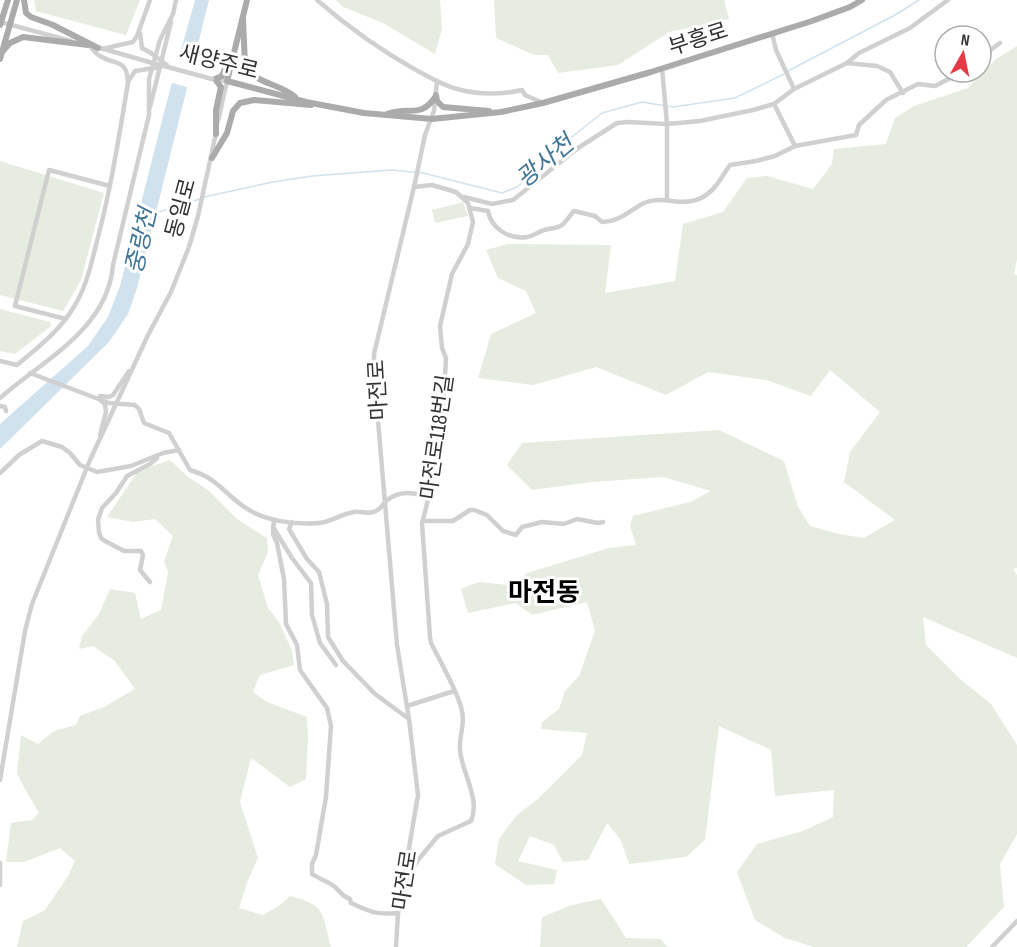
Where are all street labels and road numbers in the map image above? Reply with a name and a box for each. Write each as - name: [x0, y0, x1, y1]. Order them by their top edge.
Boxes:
- street label: 부흥로: [665, 17, 732, 62]
- street label: 새양주로: [176, 40, 261, 85]
- street label: 동일로: [161, 176, 202, 241]
- street label: 마전로: [363, 359, 394, 421]
- street label: 마전로118번길: [415, 373, 460, 502]
- street label: 마전로: [387, 848, 424, 912]

